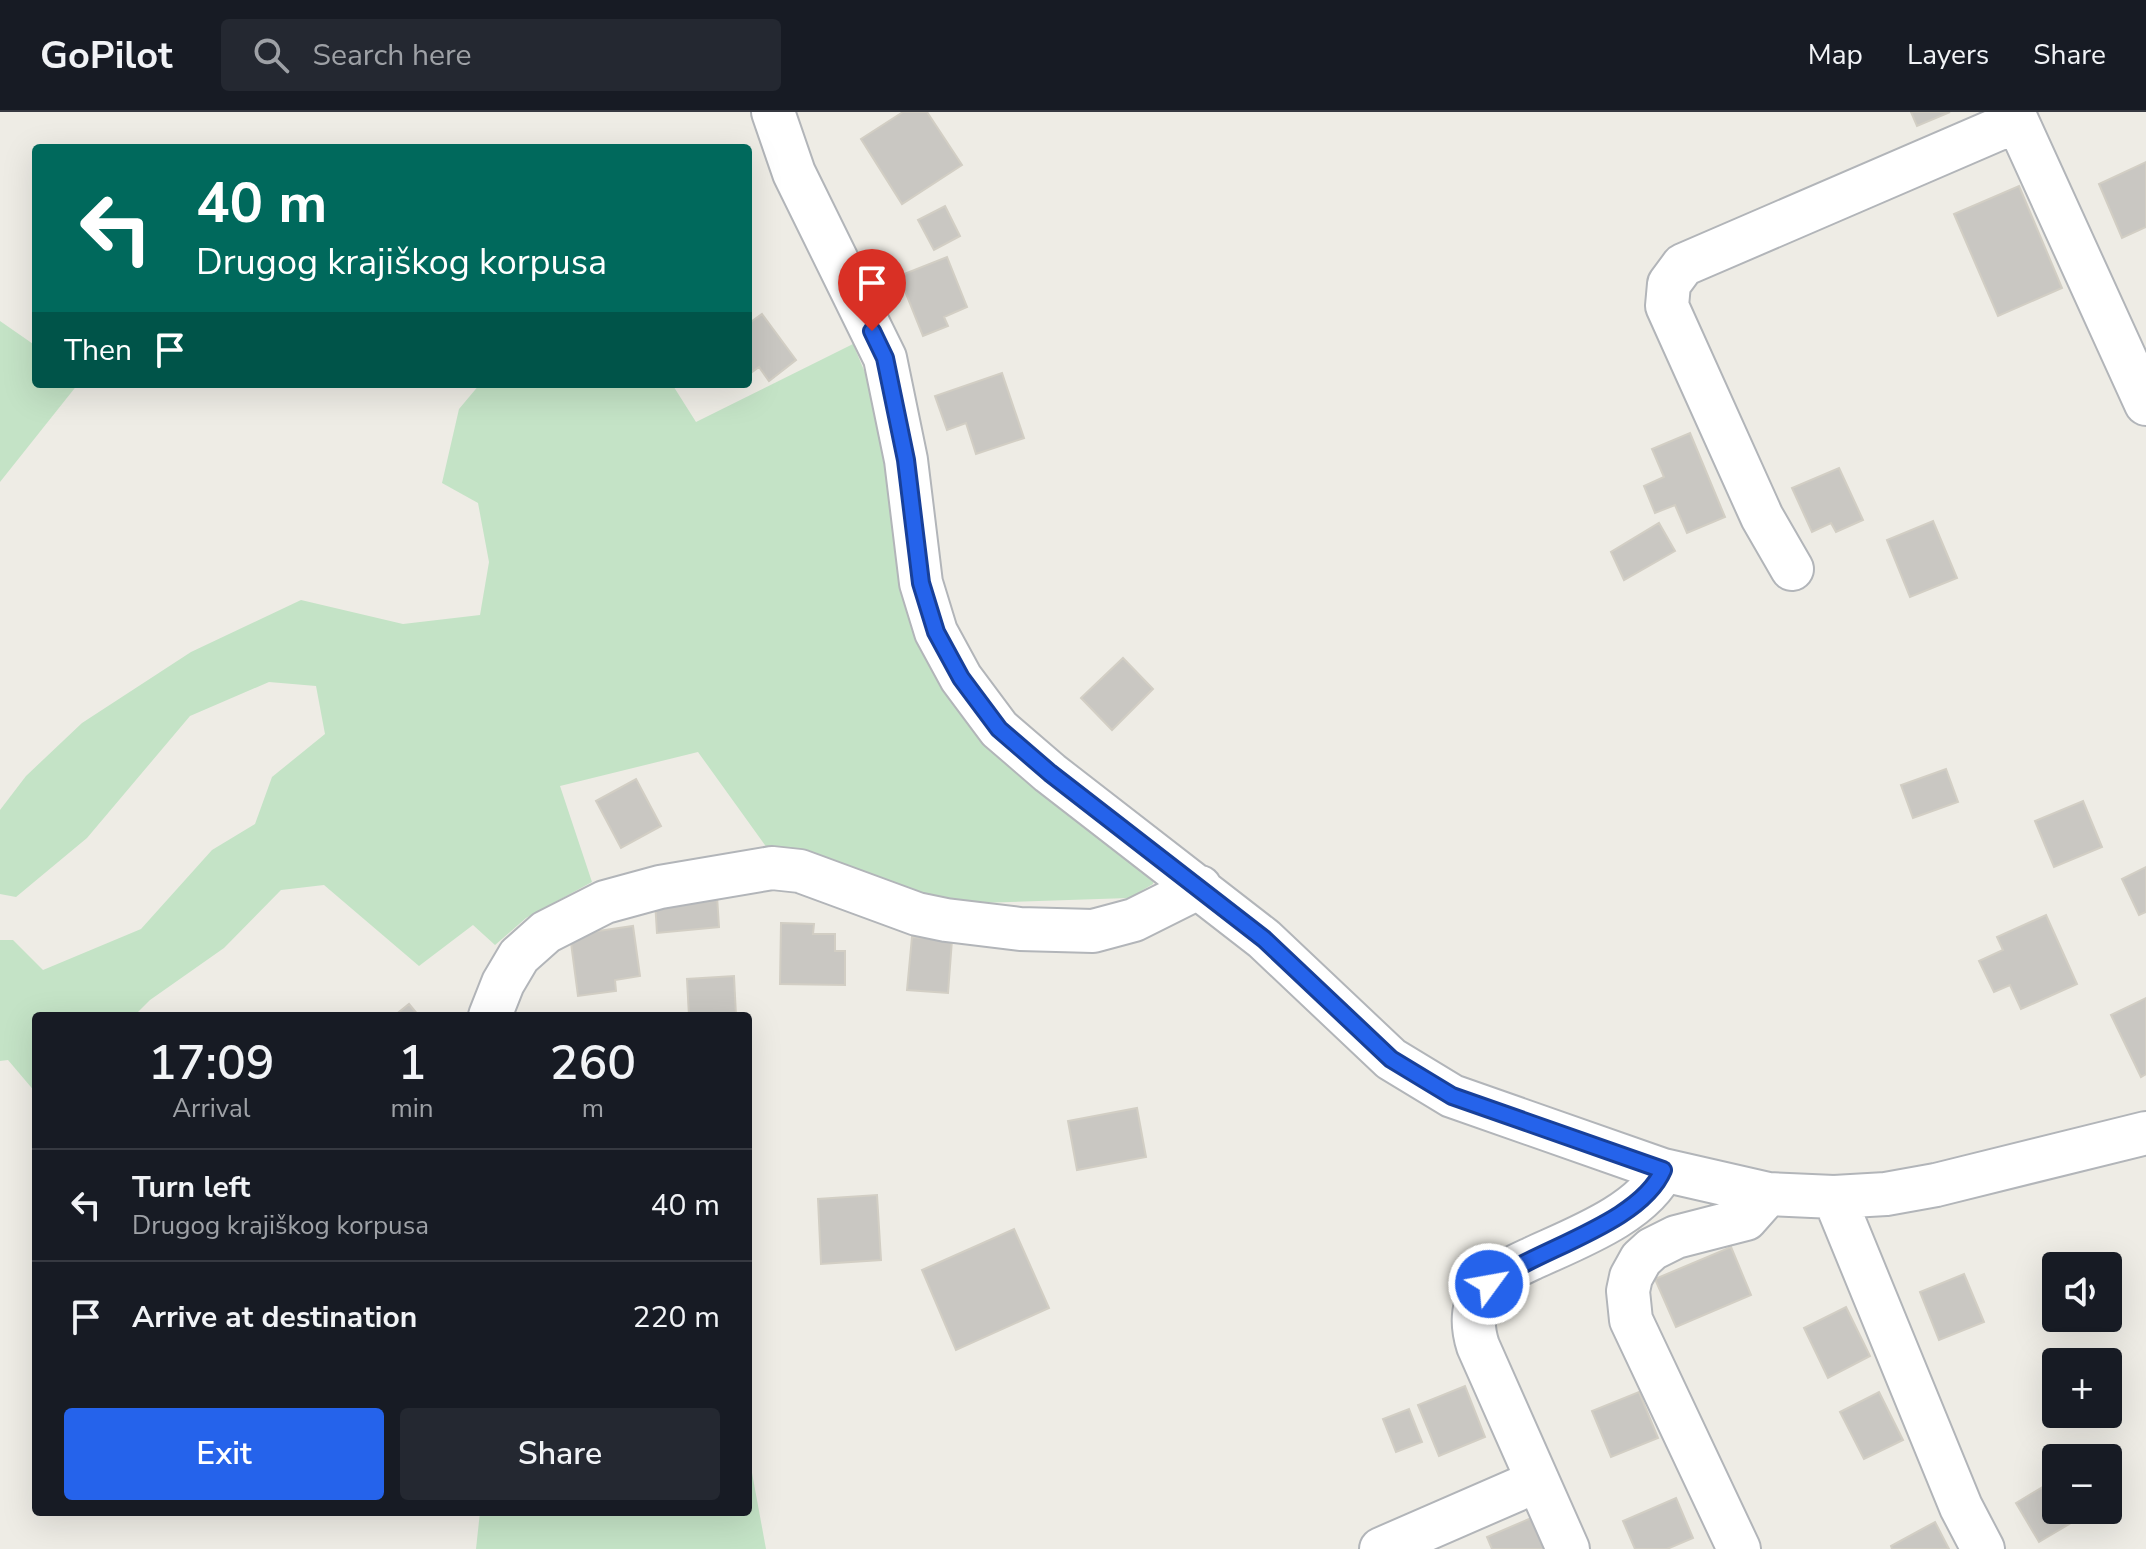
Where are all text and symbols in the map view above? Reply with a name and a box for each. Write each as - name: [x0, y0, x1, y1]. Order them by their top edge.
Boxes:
- search box: [221, 19, 781, 91]
- text: GoPilot: [40, 30, 173, 81]
- icon: search: [249, 33, 293, 77]
- text: Search here: [313, 35, 472, 76]
- text: Map: [1808, 36, 1863, 74]
- text: Layers: [1907, 36, 1989, 74]
- text: Share: [2033, 36, 2106, 74]
- text: 40 m: [196, 165, 327, 242]
- icon: left: [64, 176, 168, 280]
- text: Drugog krajiškog korpusa: [196, 238, 607, 287]
- pin: [838, 249, 906, 331]
- icon: arrive: [850, 261, 894, 305]
- icon: arrive: [148, 328, 192, 372]
- text: Then: [64, 330, 132, 371]
- text: 17:09: [148, 1030, 275, 1096]
- text: 1: [398, 1030, 426, 1096]
- text: 260: [550, 1030, 636, 1096]
- text: Arrival: [172, 1091, 250, 1126]
- text: min: [391, 1091, 434, 1126]
- text: m: [582, 1091, 604, 1126]
- text: Turn left: [132, 1167, 250, 1208]
- icon: left: [64, 1183, 108, 1227]
- text: 40 m: [651, 1185, 720, 1226]
- text: Drugog krajiškog korpusa: [132, 1208, 429, 1243]
- position arrow: [1447, 1242, 1531, 1326]
- map controls: [2042, 1252, 2122, 1524]
- button: sound: [2042, 1252, 2122, 1332]
- icon: arrive: [64, 1295, 108, 1339]
- text: Arrive at destination: [132, 1297, 417, 1338]
- text: 220 m: [633, 1297, 720, 1338]
- button: +: [2042, 1348, 2122, 1428]
- button: Exit: [64, 1408, 384, 1500]
- button: Share: [400, 1408, 720, 1500]
- button: −: [2042, 1444, 2122, 1524]

